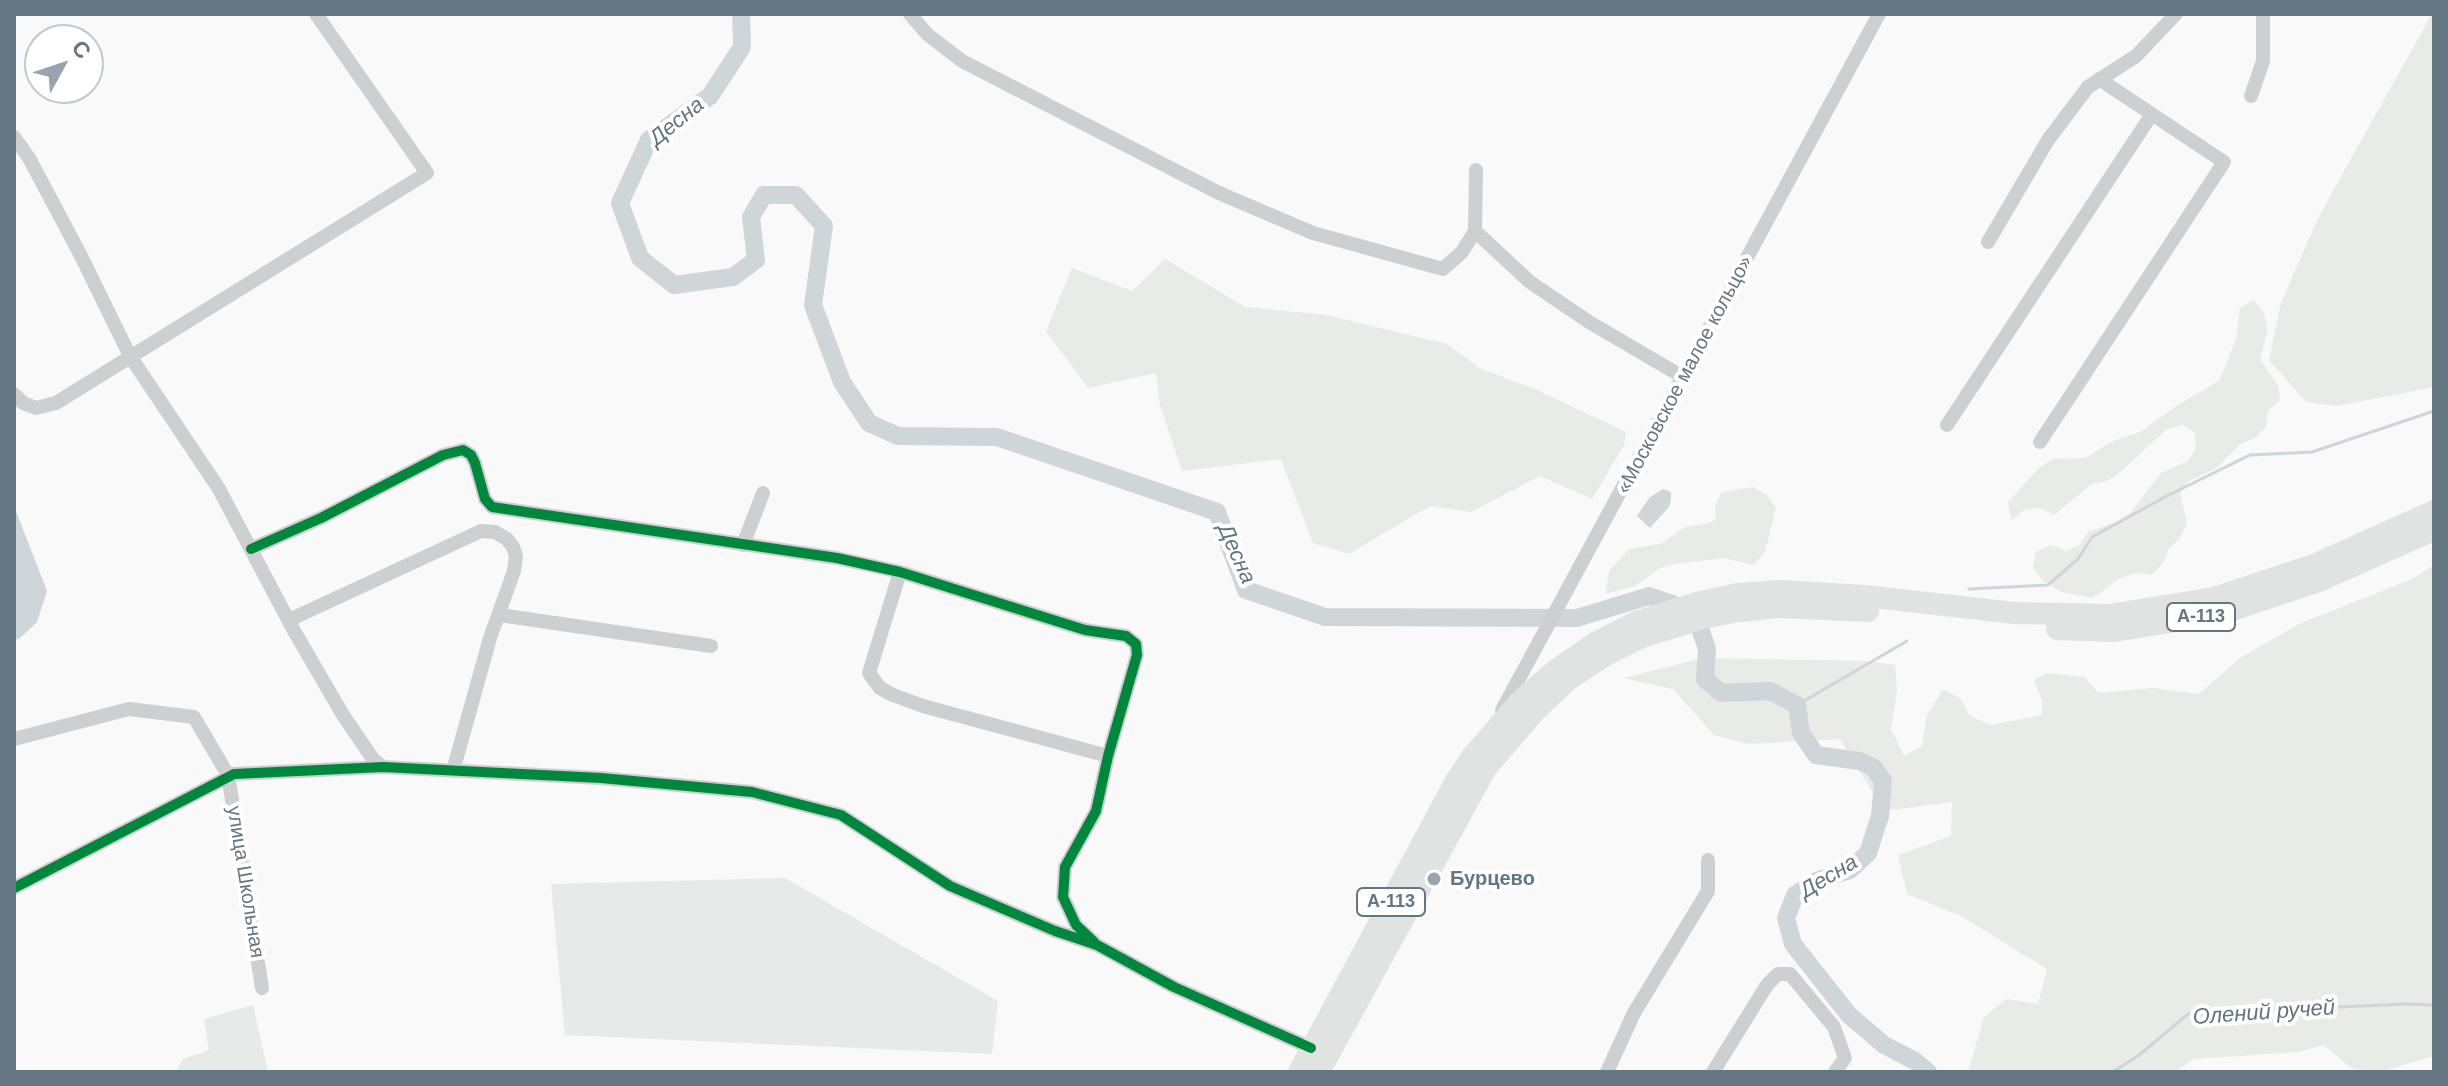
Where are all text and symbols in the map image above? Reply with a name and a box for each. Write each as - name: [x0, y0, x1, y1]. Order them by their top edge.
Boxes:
- north arrow: [24, 24, 104, 104]
- text: С: [67, 35, 96, 64]
- water label: Десна: [644, 92, 710, 152]
- street label: «Московское малое кольцо»: [1612, 252, 1758, 498]
- water label: Десна: [1211, 520, 1261, 588]
- road number: А-113: [2167, 603, 2235, 631]
- street label: улица Школьная: [221, 804, 269, 960]
- water label: Десна: [1795, 850, 1863, 904]
- place label: Бурцево: [1450, 867, 1535, 891]
- marker: Бурцево: [1425, 870, 1443, 888]
- road number: А-113: [1357, 888, 1425, 916]
- water label: Олений ручей: [2192, 995, 2336, 1031]

